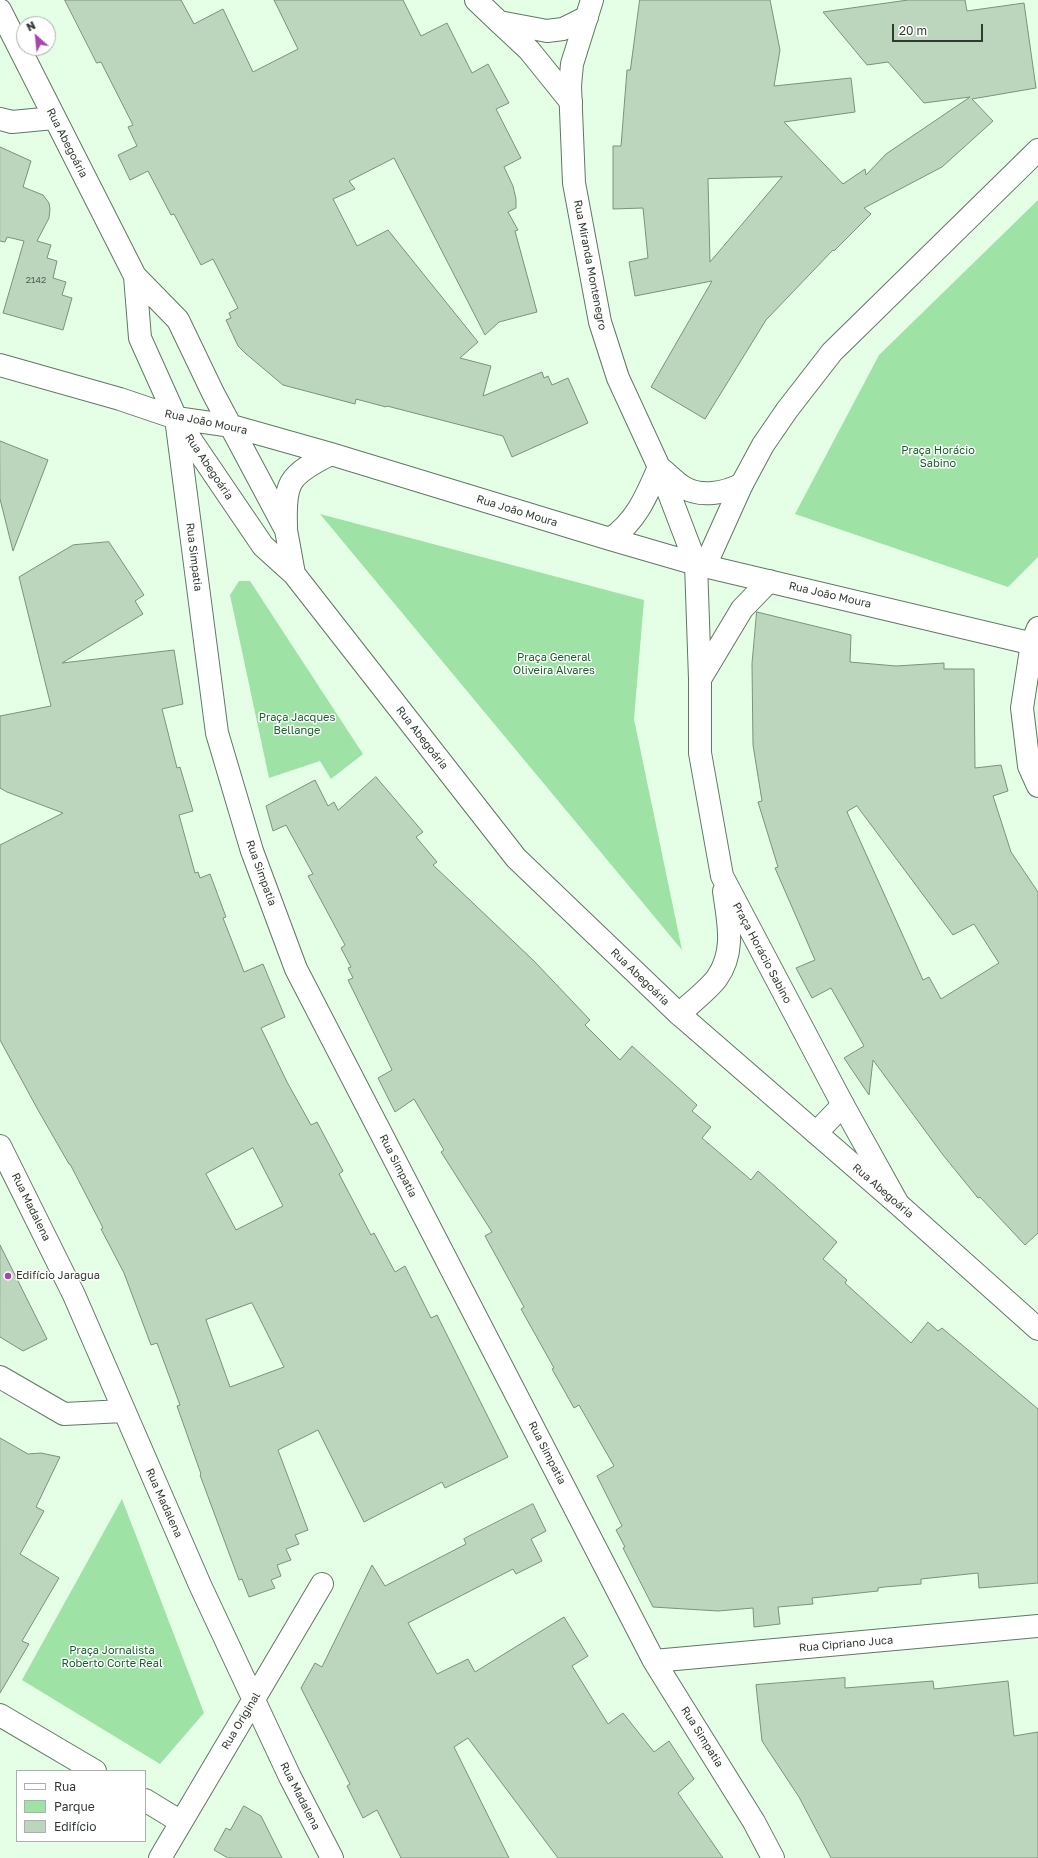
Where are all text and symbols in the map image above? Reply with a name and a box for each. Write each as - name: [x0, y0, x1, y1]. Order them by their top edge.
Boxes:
- north arrow: [16, 16, 56, 56]
- scale bar: [894, 16, 985, 42]
- text: N: [24, 18, 37, 33]
- text: 20 m: [899, 23, 927, 38]
- street label: Rua Abegoária: [44, 106, 90, 180]
- street label: Rua Miranda Montenegro: [571, 199, 609, 331]
- house number: 2142: [26, 275, 46, 285]
- street label: Rua João Moura: [163, 407, 249, 437]
- street label: Rua Abegoária: [182, 432, 236, 502]
- park label: Praça Horácio Sabino: [901, 444, 975, 470]
- street label: Rua João Moura: [475, 492, 559, 530]
- street label: Rua Simpatia: [183, 522, 205, 592]
- street label: Rua João Moura: [787, 579, 873, 611]
- park label: Praça General Oliveira Alvares: [513, 651, 595, 677]
- street label: Rua Abegoária: [393, 704, 451, 772]
- park label: Praça Jacques Bellange: [259, 711, 335, 737]
- street label: Rua Simpatia: [243, 838, 279, 908]
- street label: Praça Horácio Sabino: [730, 900, 794, 1006]
- street label: Rua Abegoária: [608, 946, 672, 1008]
- street label: Rua Simpatia: [376, 1132, 420, 1200]
- street label: Rua Abegoária: [850, 1161, 916, 1221]
- street label: Rua Madalena: [9, 1171, 53, 1243]
- place label: Edifício Jaragua: [16, 1269, 100, 1283]
- marker: Edifício Jaragua: [3, 1271, 13, 1281]
- street label: Rua Simpatia: [525, 1419, 569, 1487]
- street label: Rua Madalena: [143, 1466, 185, 1540]
- street label: Rua Cipriano Juca: [798, 1633, 894, 1655]
- park label: Praça Jornalista Roberto Corte Real: [62, 1644, 162, 1670]
- street label: Rua Original: [219, 1690, 263, 1752]
- street label: Rua Simpatia: [678, 1704, 726, 1770]
- street label: Rua Madalena: [277, 1760, 323, 1832]
- legend: [16, 1770, 146, 1842]
- text: Rua: [54, 1779, 76, 1794]
- text: Parque: [54, 1799, 95, 1814]
- text: Edifício: [54, 1819, 96, 1834]

